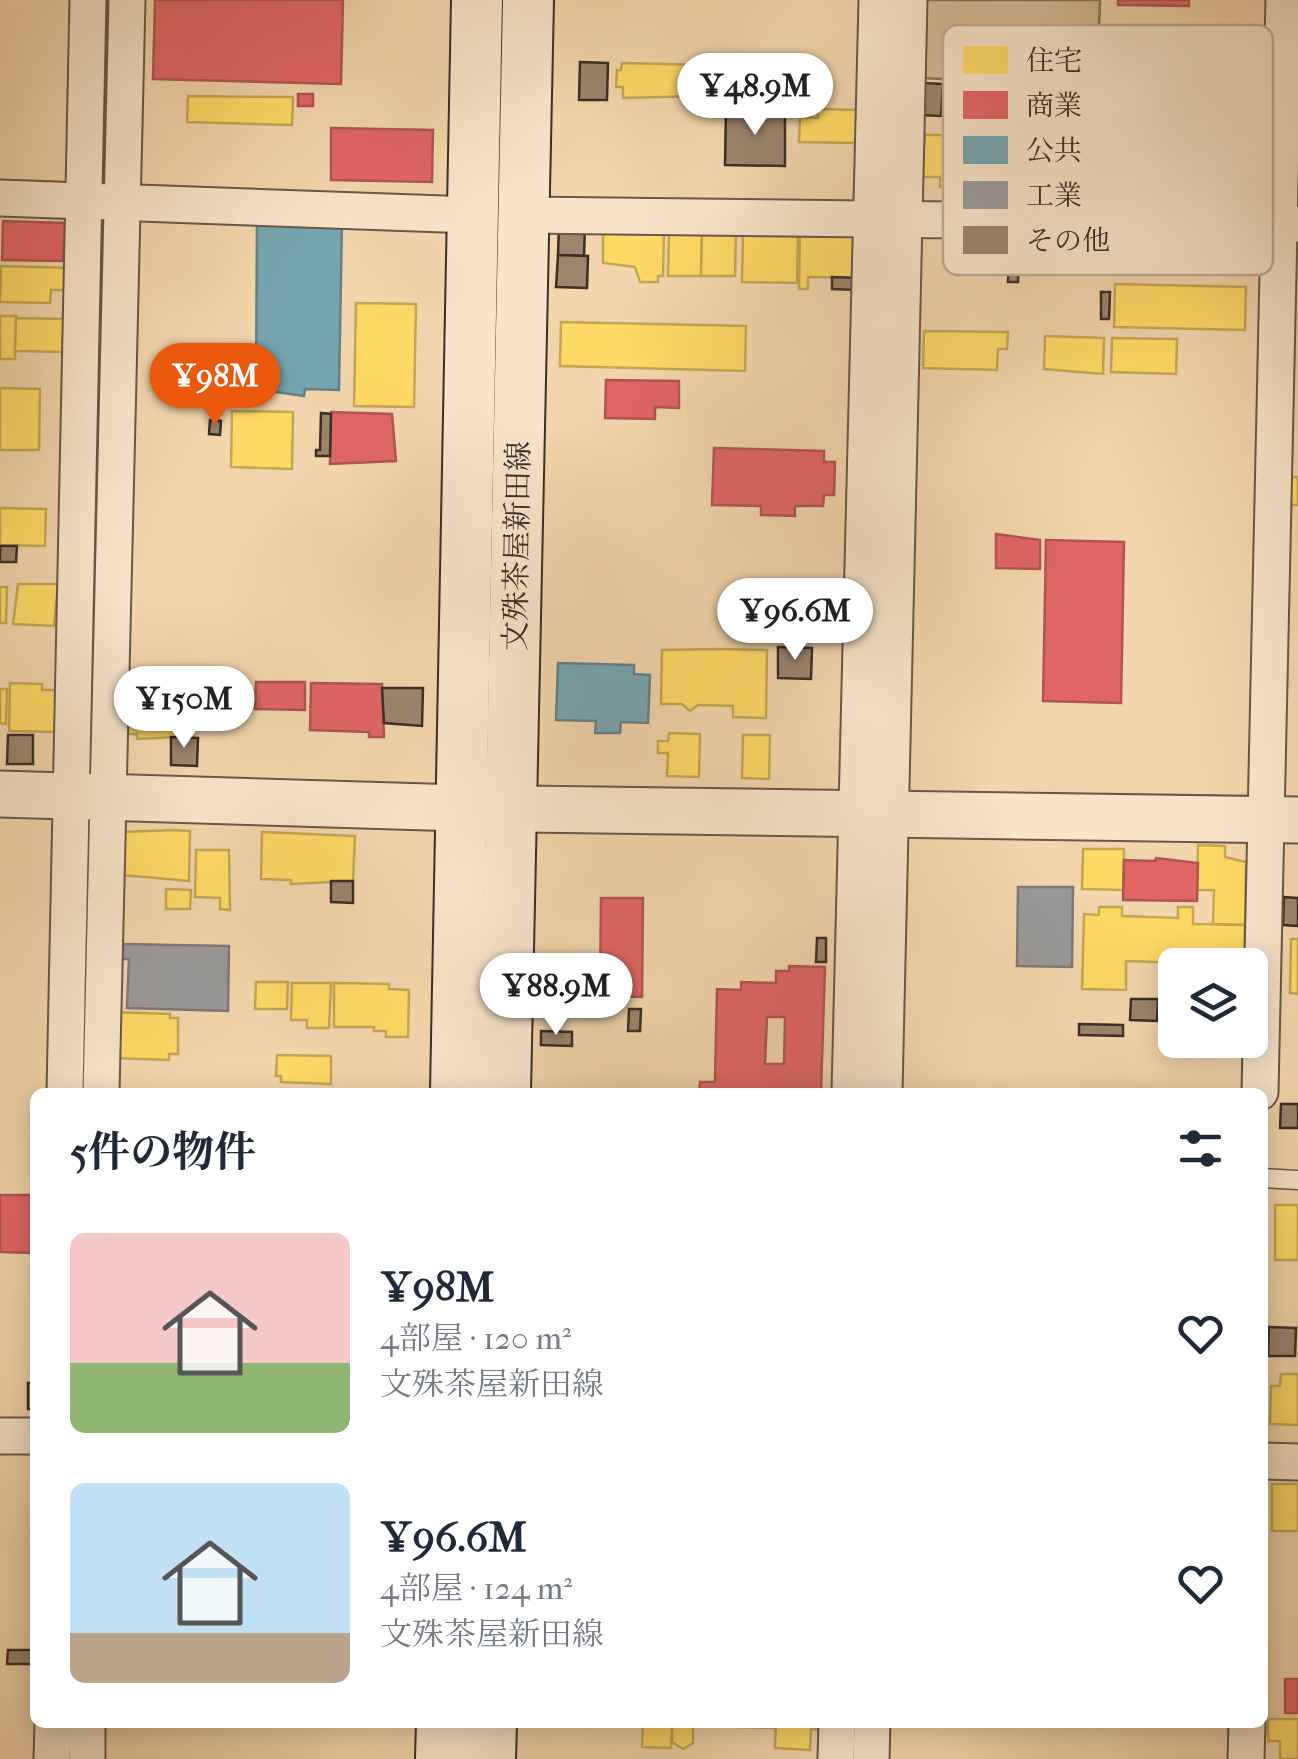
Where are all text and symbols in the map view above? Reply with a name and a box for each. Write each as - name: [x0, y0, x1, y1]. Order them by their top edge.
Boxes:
- legend: [943, 25, 1273, 275]
- text: 住宅: [1026, 44, 1082, 77]
- pin: ¥48.9M: [674, 53, 836, 138]
- text: ¥48.9M: [699, 67, 811, 104]
- text: 商業: [1026, 89, 1082, 122]
- text: 公共: [1026, 134, 1082, 167]
- text: 工業: [1026, 179, 1082, 212]
- text: その他: [1026, 224, 1110, 257]
- pin: ¥98M: [156, 343, 274, 428]
- text: ¥98M: [171, 357, 259, 394]
- street label: 文殊茶屋新田線: [498, 441, 537, 651]
- pin: ¥96.6M: [714, 578, 876, 663]
- text: ¥96.6M: [739, 592, 851, 629]
- pin: ¥150M: [114, 666, 254, 751]
- text: ¥150M: [136, 680, 232, 717]
- map controls: [1158, 948, 1268, 1058]
- button: layers: [1158, 948, 1268, 1058]
- pin: ¥88.9M: [475, 953, 637, 1038]
- text: ¥88.9M: [502, 967, 610, 1004]
- icon: filters: [1173, 1121, 1228, 1176]
- text: 5件の物件: [70, 1128, 256, 1177]
- text: ¥98M: [380, 1263, 494, 1312]
- icon: home: [150, 1273, 270, 1393]
- icon: heart: [1173, 1306, 1228, 1361]
- text: 4部屋 · 120 m²: [380, 1320, 571, 1357]
- text: 文殊茶屋新田線: [380, 1366, 604, 1403]
- text: ¥96.6M: [380, 1513, 527, 1562]
- icon: home: [150, 1523, 270, 1643]
- icon: heart: [1173, 1556, 1228, 1611]
- text: 4部屋 · 124 m²: [380, 1570, 572, 1607]
- text: 文殊茶屋新田線: [380, 1616, 604, 1653]

